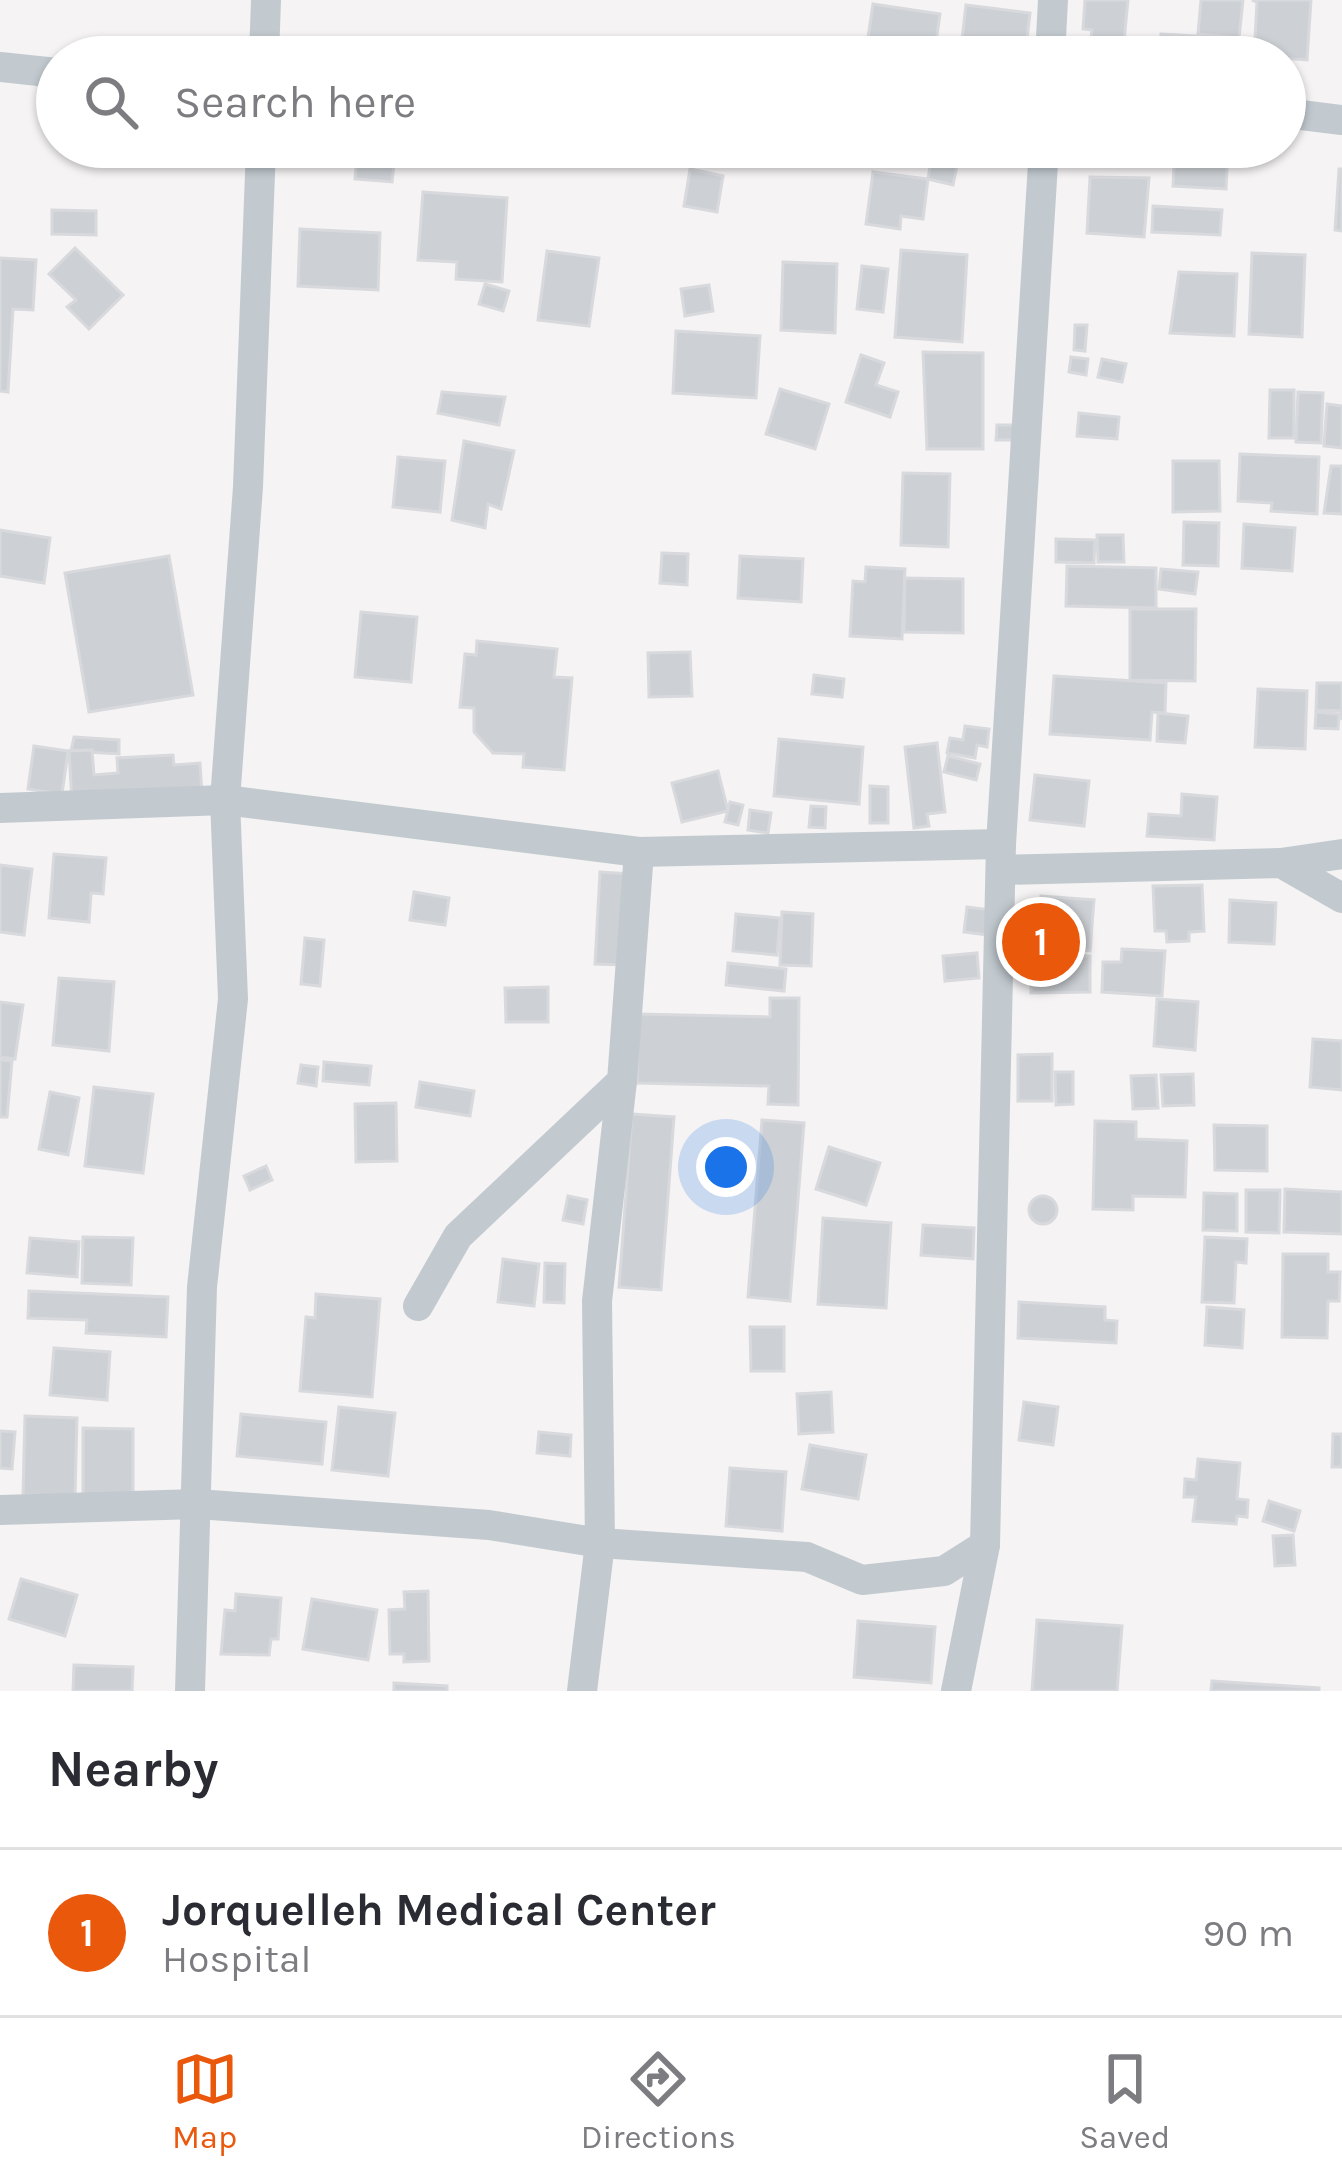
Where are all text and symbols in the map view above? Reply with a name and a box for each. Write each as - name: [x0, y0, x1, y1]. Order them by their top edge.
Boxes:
- search box: [36, 36, 1306, 168]
- icon: search: [78, 69, 144, 135]
- text: Search here: [174, 76, 416, 128]
- pin: 1: [1002, 897, 1080, 987]
- your location: [696, 1137, 756, 1197]
- text: Nearby: [48, 1739, 218, 1799]
- text: Jorquelleh Medical Center: [162, 1884, 716, 1936]
- text: 1: [80, 1910, 94, 1956]
- text: 90 m: [1202, 1910, 1294, 1956]
- text: Hospital: [162, 1936, 311, 1982]
- tab: Map: [172, 2046, 238, 2156]
- tab: Directions: [581, 2046, 736, 2156]
- tab: Saved: [1079, 2046, 1170, 2156]

